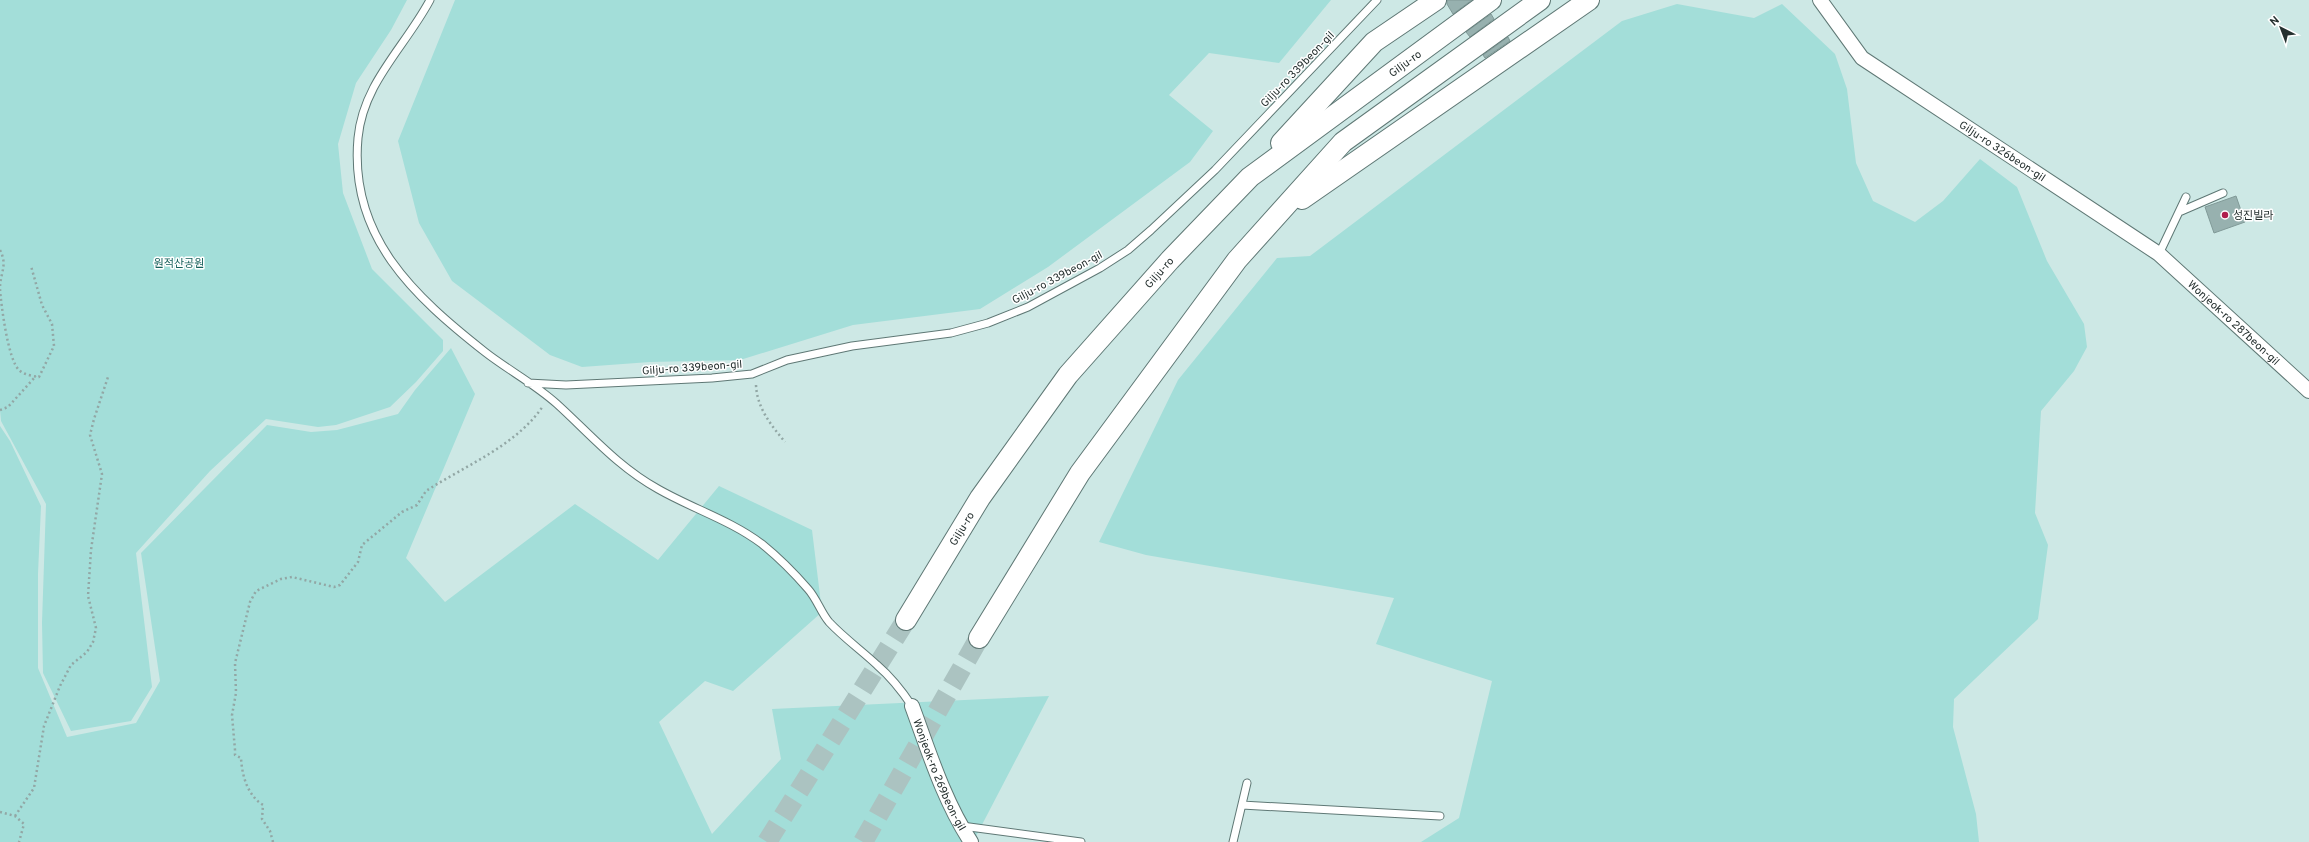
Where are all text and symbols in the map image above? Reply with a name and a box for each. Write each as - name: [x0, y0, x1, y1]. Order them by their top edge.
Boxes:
- north arrow: [2261, 8, 2301, 48]
- text: N: [2267, 13, 2283, 29]
- street label: Gilju-ro 339beon-gil: [1258, 29, 1338, 111]
- street label: Gilju-ro: [1386, 47, 1425, 81]
- street label: Gilju-ro 326beon-gil: [1956, 118, 2048, 185]
- place label: 성진빌라: [2233, 209, 2273, 223]
- marker: 성진빌라: [2220, 210, 2230, 220]
- street label: Gilju-ro 339beon-gil: [1010, 248, 1105, 308]
- street label: Gilju-ro: [1142, 255, 1177, 292]
- park label: 원적산공원: [154, 257, 204, 271]
- street label: Wonjeok-ro 287beon-gil: [2184, 278, 2282, 369]
- street label: Gilju-ro 339beon-gil: [642, 358, 743, 378]
- street label: Gilju-ro: [947, 510, 978, 549]
- street label: Wonjeok-ro 269beon-gil: [909, 717, 969, 834]

